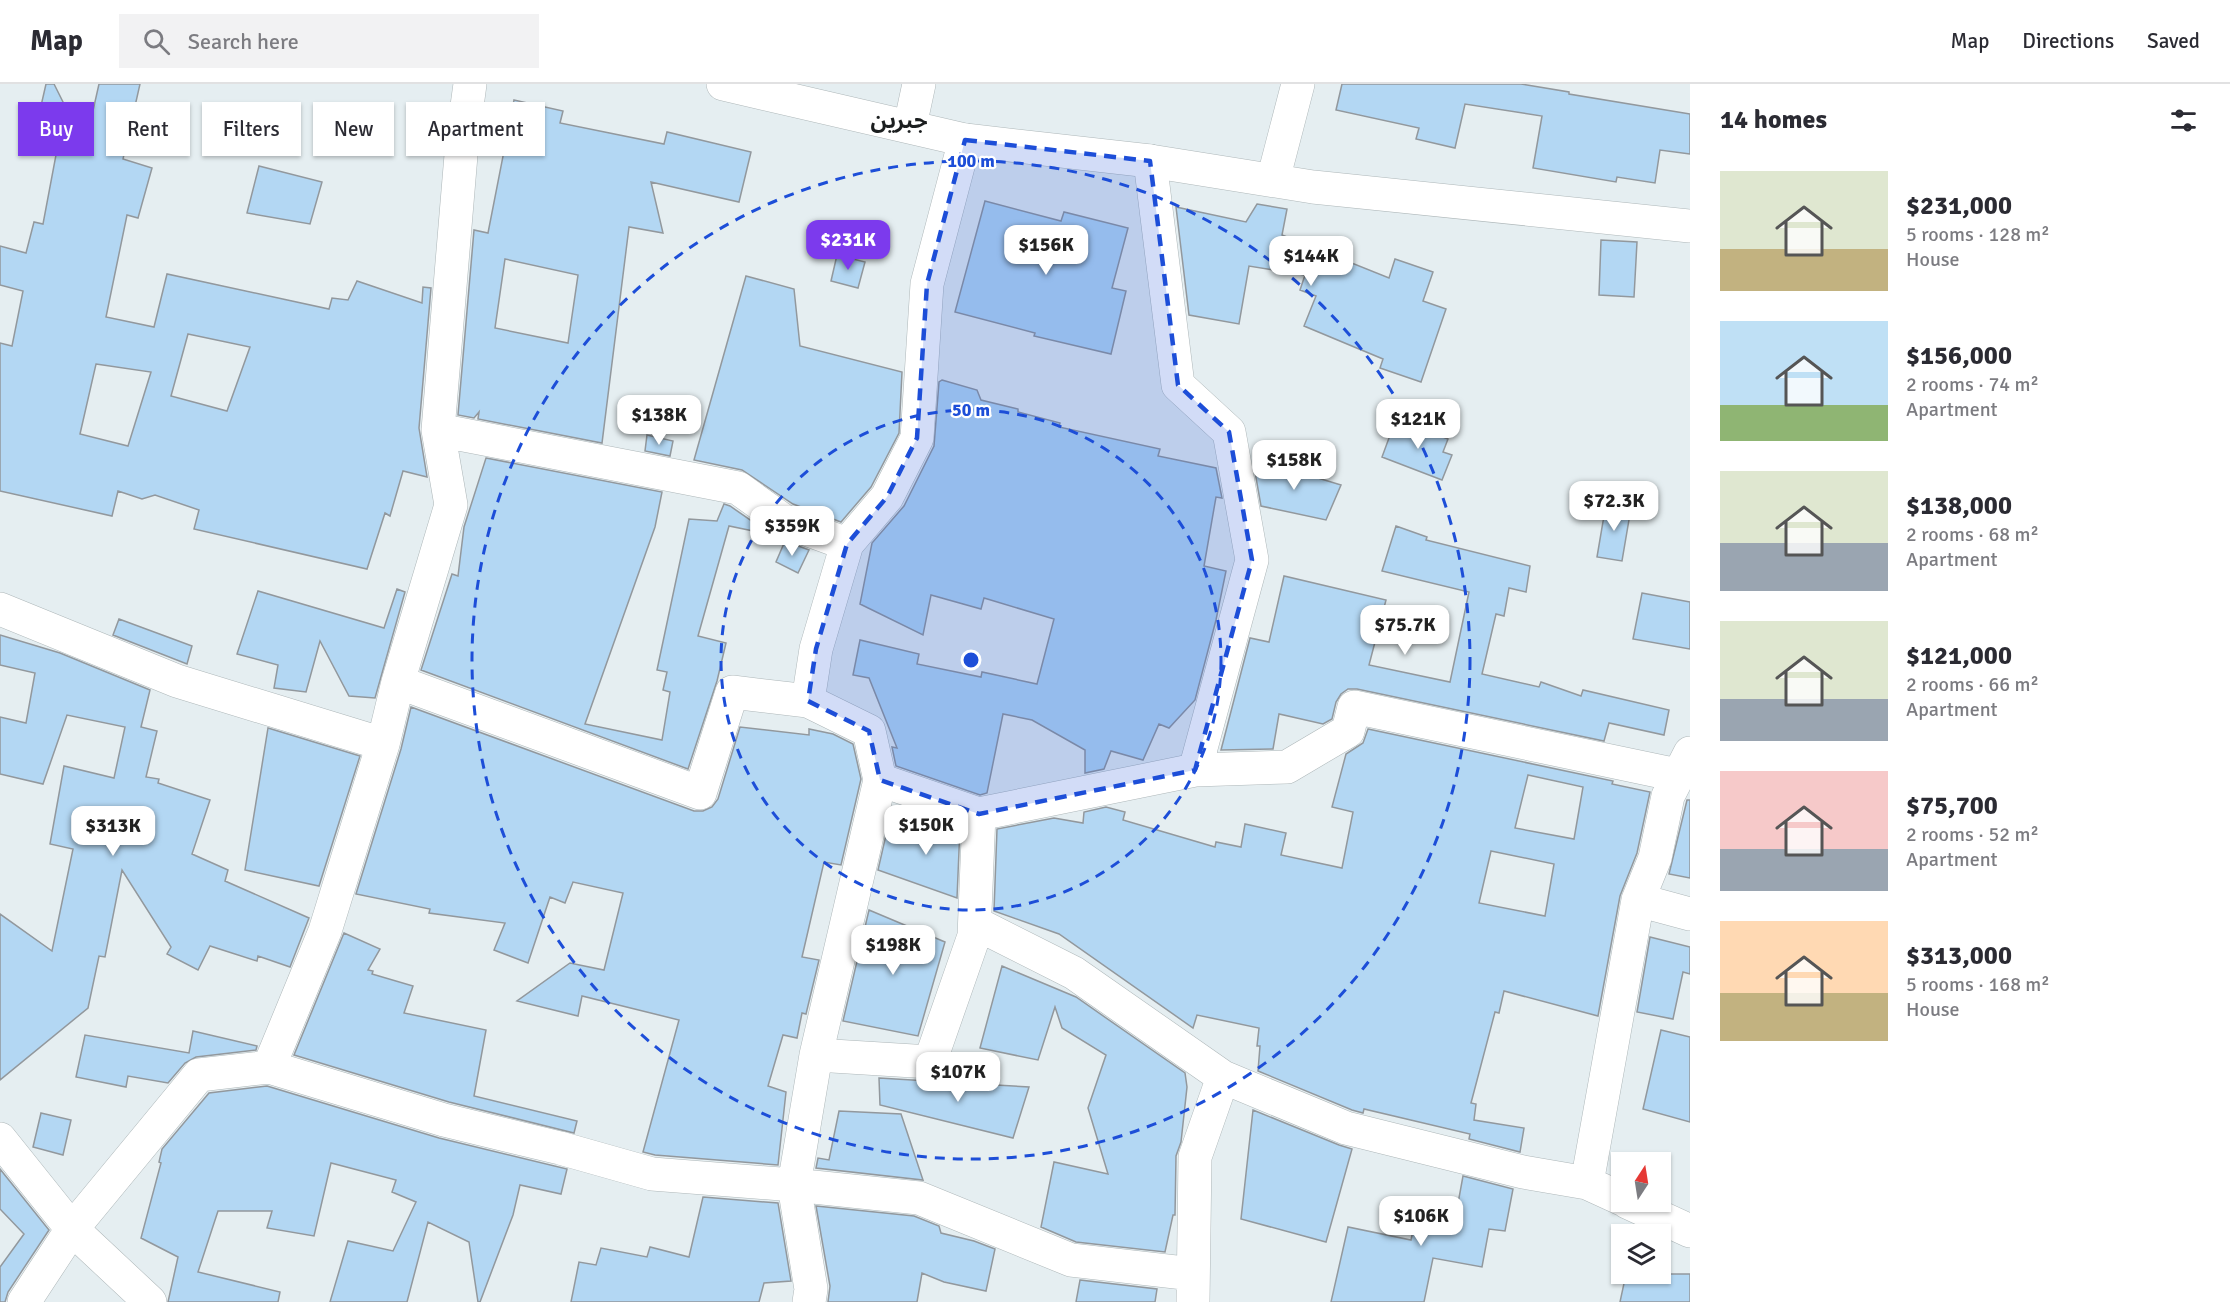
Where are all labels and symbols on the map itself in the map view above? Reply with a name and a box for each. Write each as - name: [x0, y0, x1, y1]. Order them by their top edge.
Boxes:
- district label: جبرين: [870, 107, 928, 134]
- text: 100 m: [947, 150, 995, 172]
- pin: $231K: [806, 220, 890, 271]
- pin: $156K: [1004, 225, 1088, 276]
- pin: $144K: [1269, 236, 1353, 287]
- pin: $138K: [617, 395, 701, 446]
- text: 50 m: [952, 399, 990, 421]
- pin: $121K: [1376, 399, 1460, 450]
- pin: $158K: [1252, 440, 1336, 491]
- pin: $72.3K: [1565, 481, 1663, 532]
- pin: $359K: [750, 506, 834, 557]
- pin: $75.7K: [1356, 605, 1454, 656]
- centre of rings: [961, 650, 981, 670]
- pin: $150K: [884, 805, 968, 856]
- pin: $313K: [71, 806, 155, 857]
- pin: $198K: [851, 925, 935, 976]
- pin: $107K: [916, 1052, 1000, 1103]
- north arrow: [1611, 1152, 1671, 1212]
- pin: $106K: [1379, 1196, 1463, 1247]

